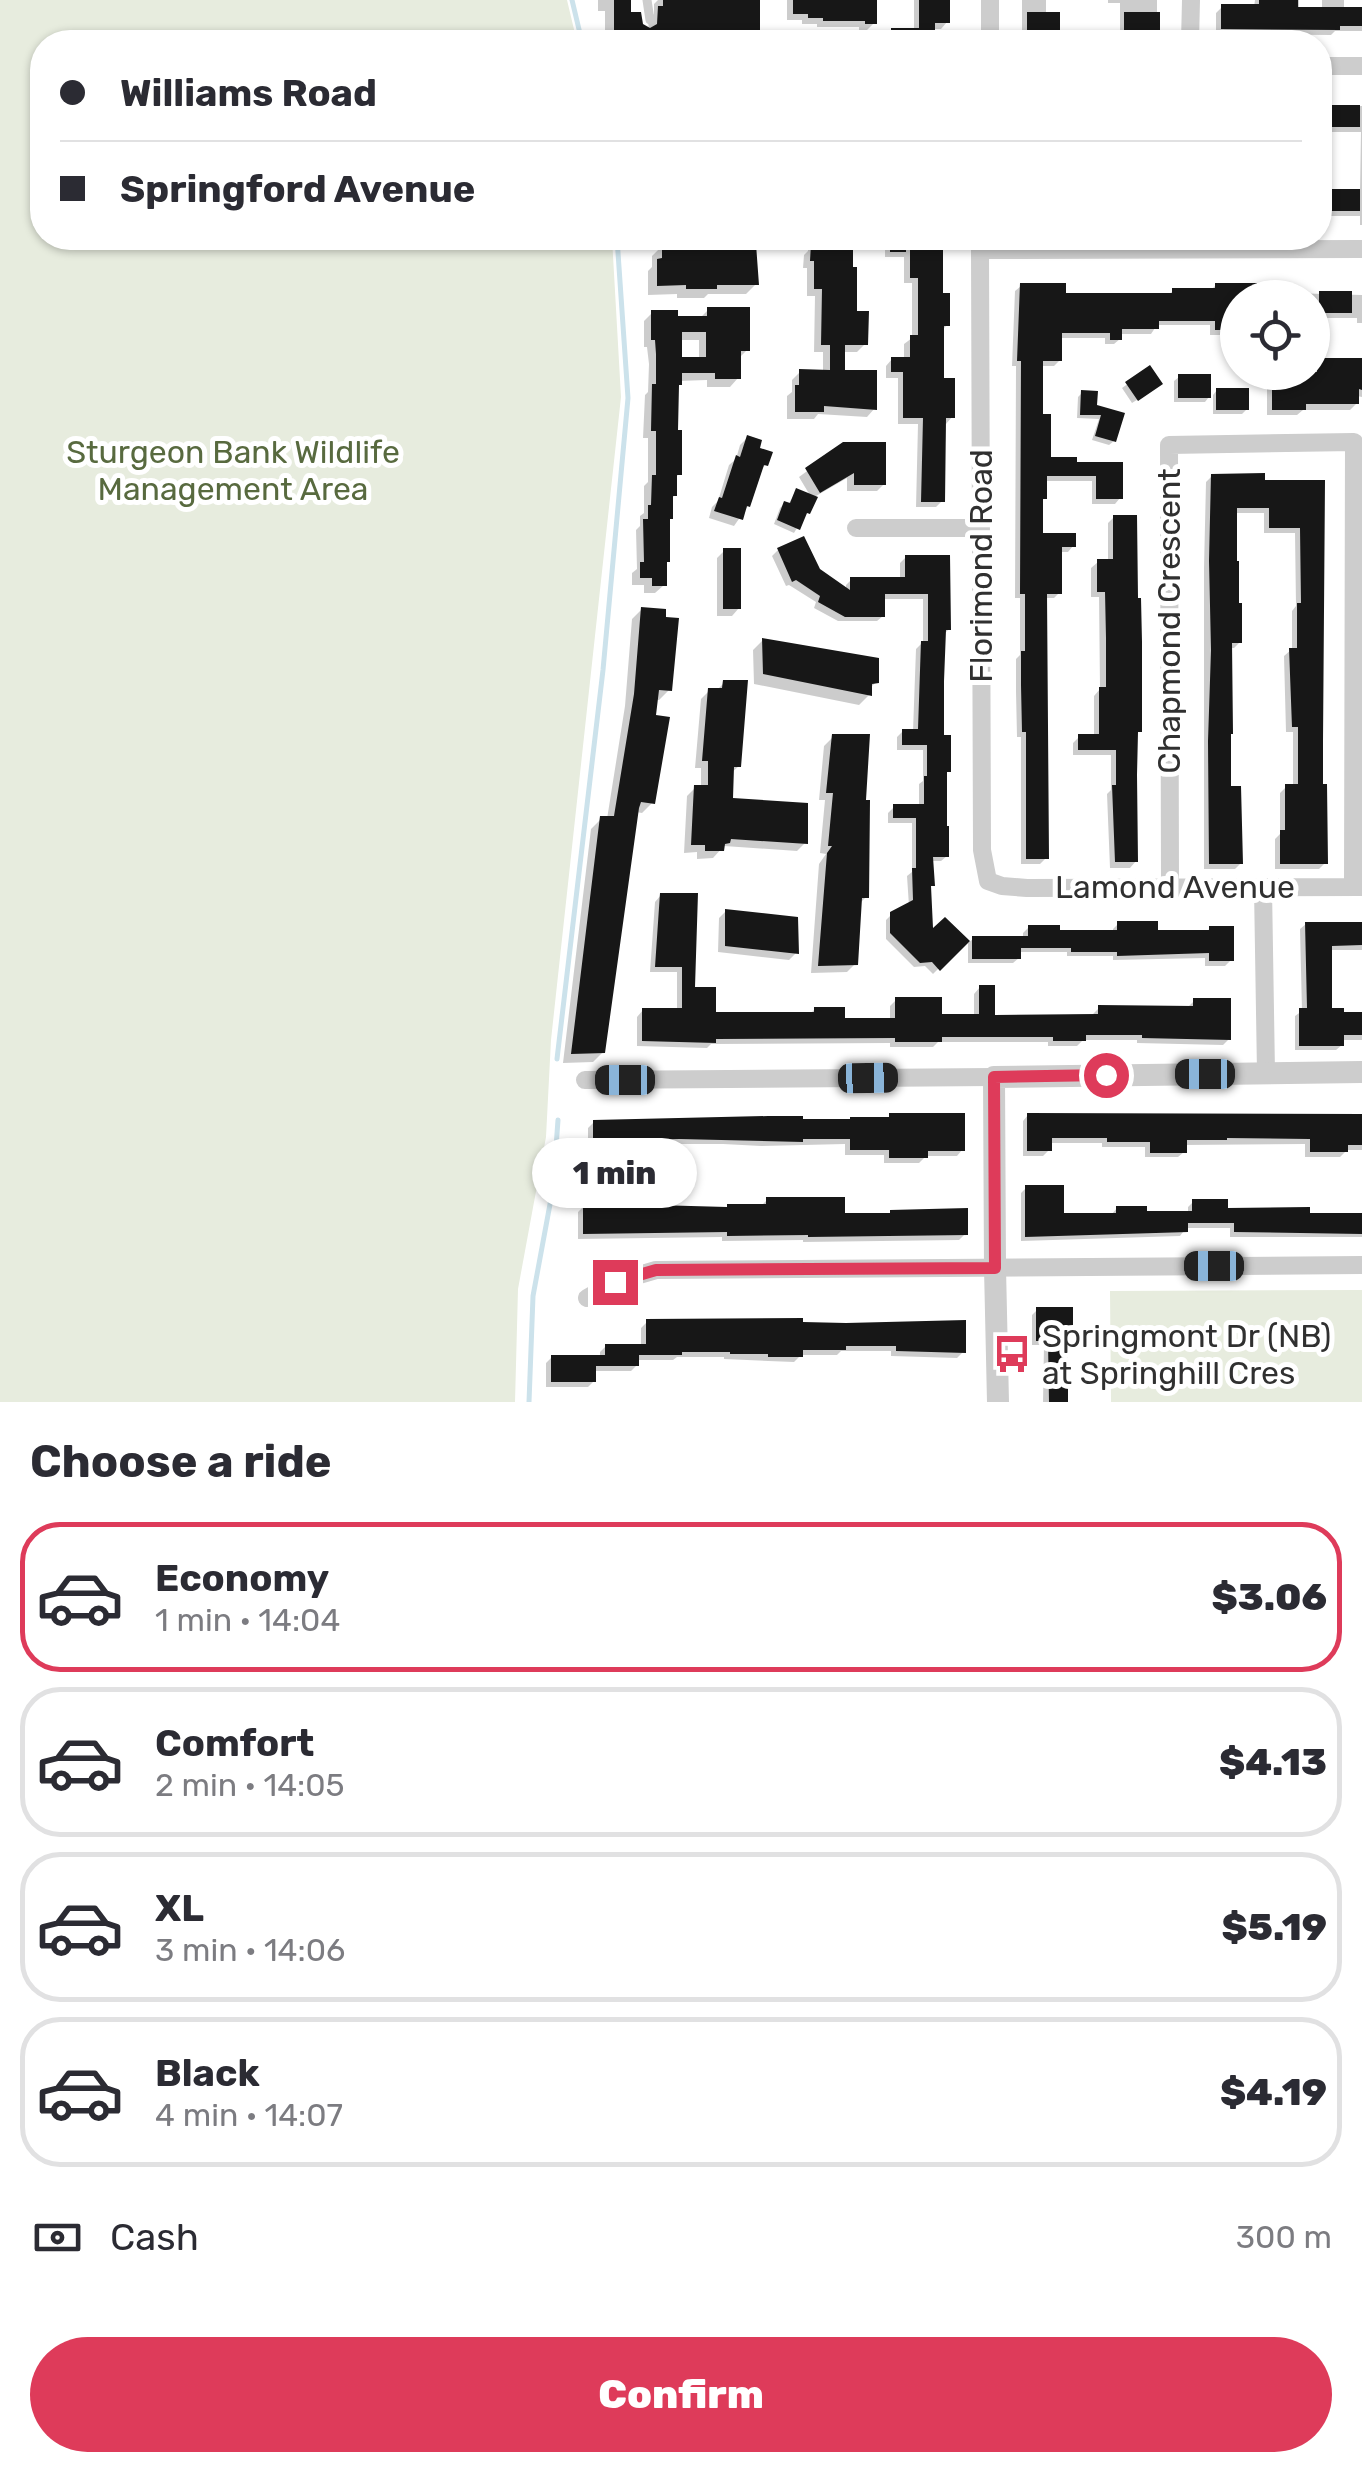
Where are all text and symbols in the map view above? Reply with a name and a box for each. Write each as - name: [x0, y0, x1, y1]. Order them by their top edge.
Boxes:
- text: Williams Road: [120, 70, 377, 116]
- text: Springford Avenue: [120, 166, 475, 212]
- map controls: [1220, 280, 1330, 390]
- button: locate: [1220, 280, 1330, 390]
- park label: Sturgeon Bank Wildlife Management Area: [66, 433, 400, 508]
- street label: Florimond Road: [962, 449, 1000, 683]
- street label: Chapmond Crescent: [1150, 468, 1188, 774]
- street label: Lamond Avenue: [1055, 868, 1295, 906]
- route start: [1084, 1053, 1129, 1098]
- car: [1175, 1059, 1235, 1089]
- car: [838, 1062, 898, 1094]
- car: [595, 1065, 655, 1095]
- callout: 1 min: [532, 1137, 698, 1207]
- text: 1 min: [573, 1154, 656, 1192]
- car: [1184, 1251, 1244, 1281]
- route end: [593, 1260, 638, 1305]
- place label: Springmont Dr (NB) at Springhill Cres: [1042, 1317, 1331, 1392]
- bus stop icon: Springmont Dr (NB) at Springhill Cres: [991, 1333, 1033, 1375]
- text: Choose a ride: [30, 1435, 332, 1488]
- icon: car: [35, 1552, 125, 1642]
- text: Economy: [155, 1555, 329, 1601]
- text: $3.06: [1212, 1574, 1327, 1620]
- text: 1 min · 14:04: [155, 1601, 340, 1639]
- icon: car: [35, 1717, 125, 1807]
- text: Comfort: [155, 1720, 314, 1766]
- text: $4.13: [1219, 1739, 1327, 1785]
- text: 2 min · 14:05: [155, 1766, 345, 1804]
- icon: car: [35, 1882, 125, 1972]
- text: XL: [155, 1885, 204, 1931]
- text: $5.19: [1221, 1904, 1327, 1950]
- text: 3 min · 14:06: [155, 1931, 345, 1969]
- icon: car: [35, 2047, 125, 2137]
- text: Black: [155, 2050, 260, 2096]
- text: $4.19: [1220, 2069, 1327, 2115]
- text: 4 min · 14:07: [155, 2096, 343, 2134]
- icon: cash: [30, 2210, 85, 2265]
- text: Cash: [110, 2214, 199, 2260]
- text: 300 m: [1236, 2218, 1332, 2256]
- button: Confirm: [30, 2337, 1332, 2452]

